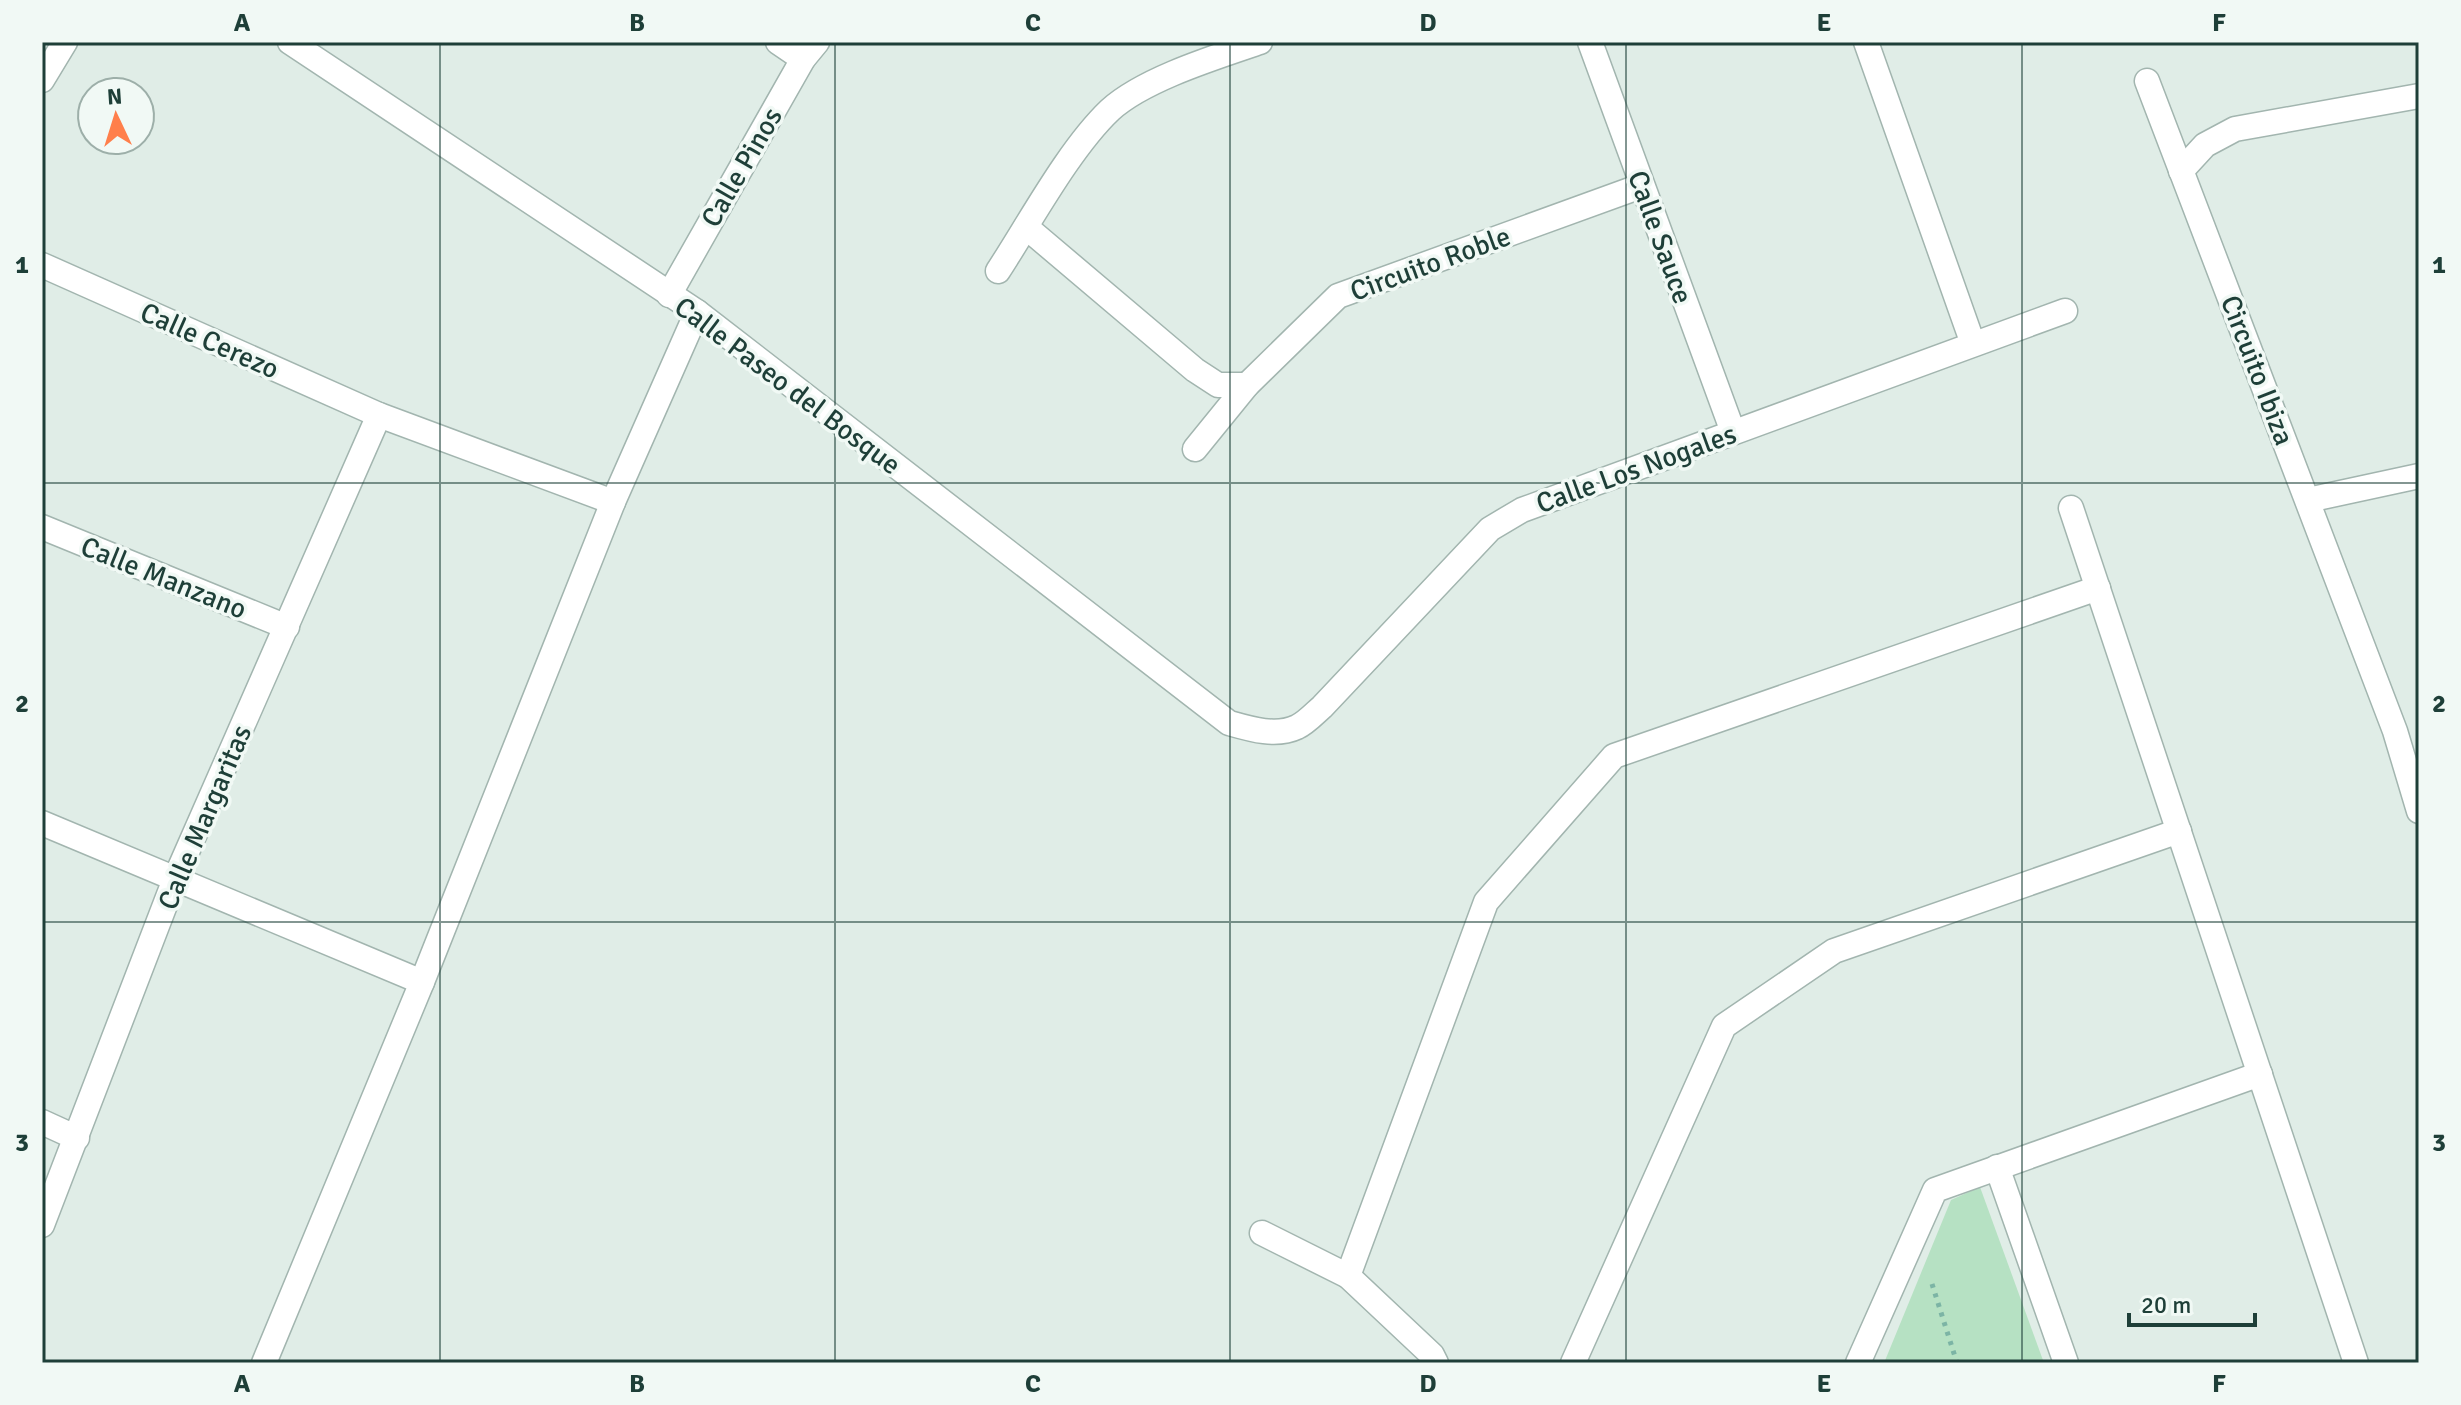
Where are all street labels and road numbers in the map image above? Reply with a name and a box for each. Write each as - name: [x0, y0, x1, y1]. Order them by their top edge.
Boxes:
- street label: Calle Pinos: [694, 102, 790, 233]
- street label: Calle Sauce: [1620, 166, 1700, 308]
- street label: Circuito Roble: [1346, 219, 1515, 309]
- street label: Calle Paseo del Bosque: [668, 290, 907, 482]
- street label: Circuito Ibiza: [2213, 291, 2301, 450]
- street label: Calle Cerezo: [135, 295, 284, 387]
- street label: Calle Los Nogales: [1532, 417, 1741, 521]
- street label: Calle Manzano: [76, 529, 251, 627]
- street label: Calle Margaritas: [151, 720, 259, 915]

